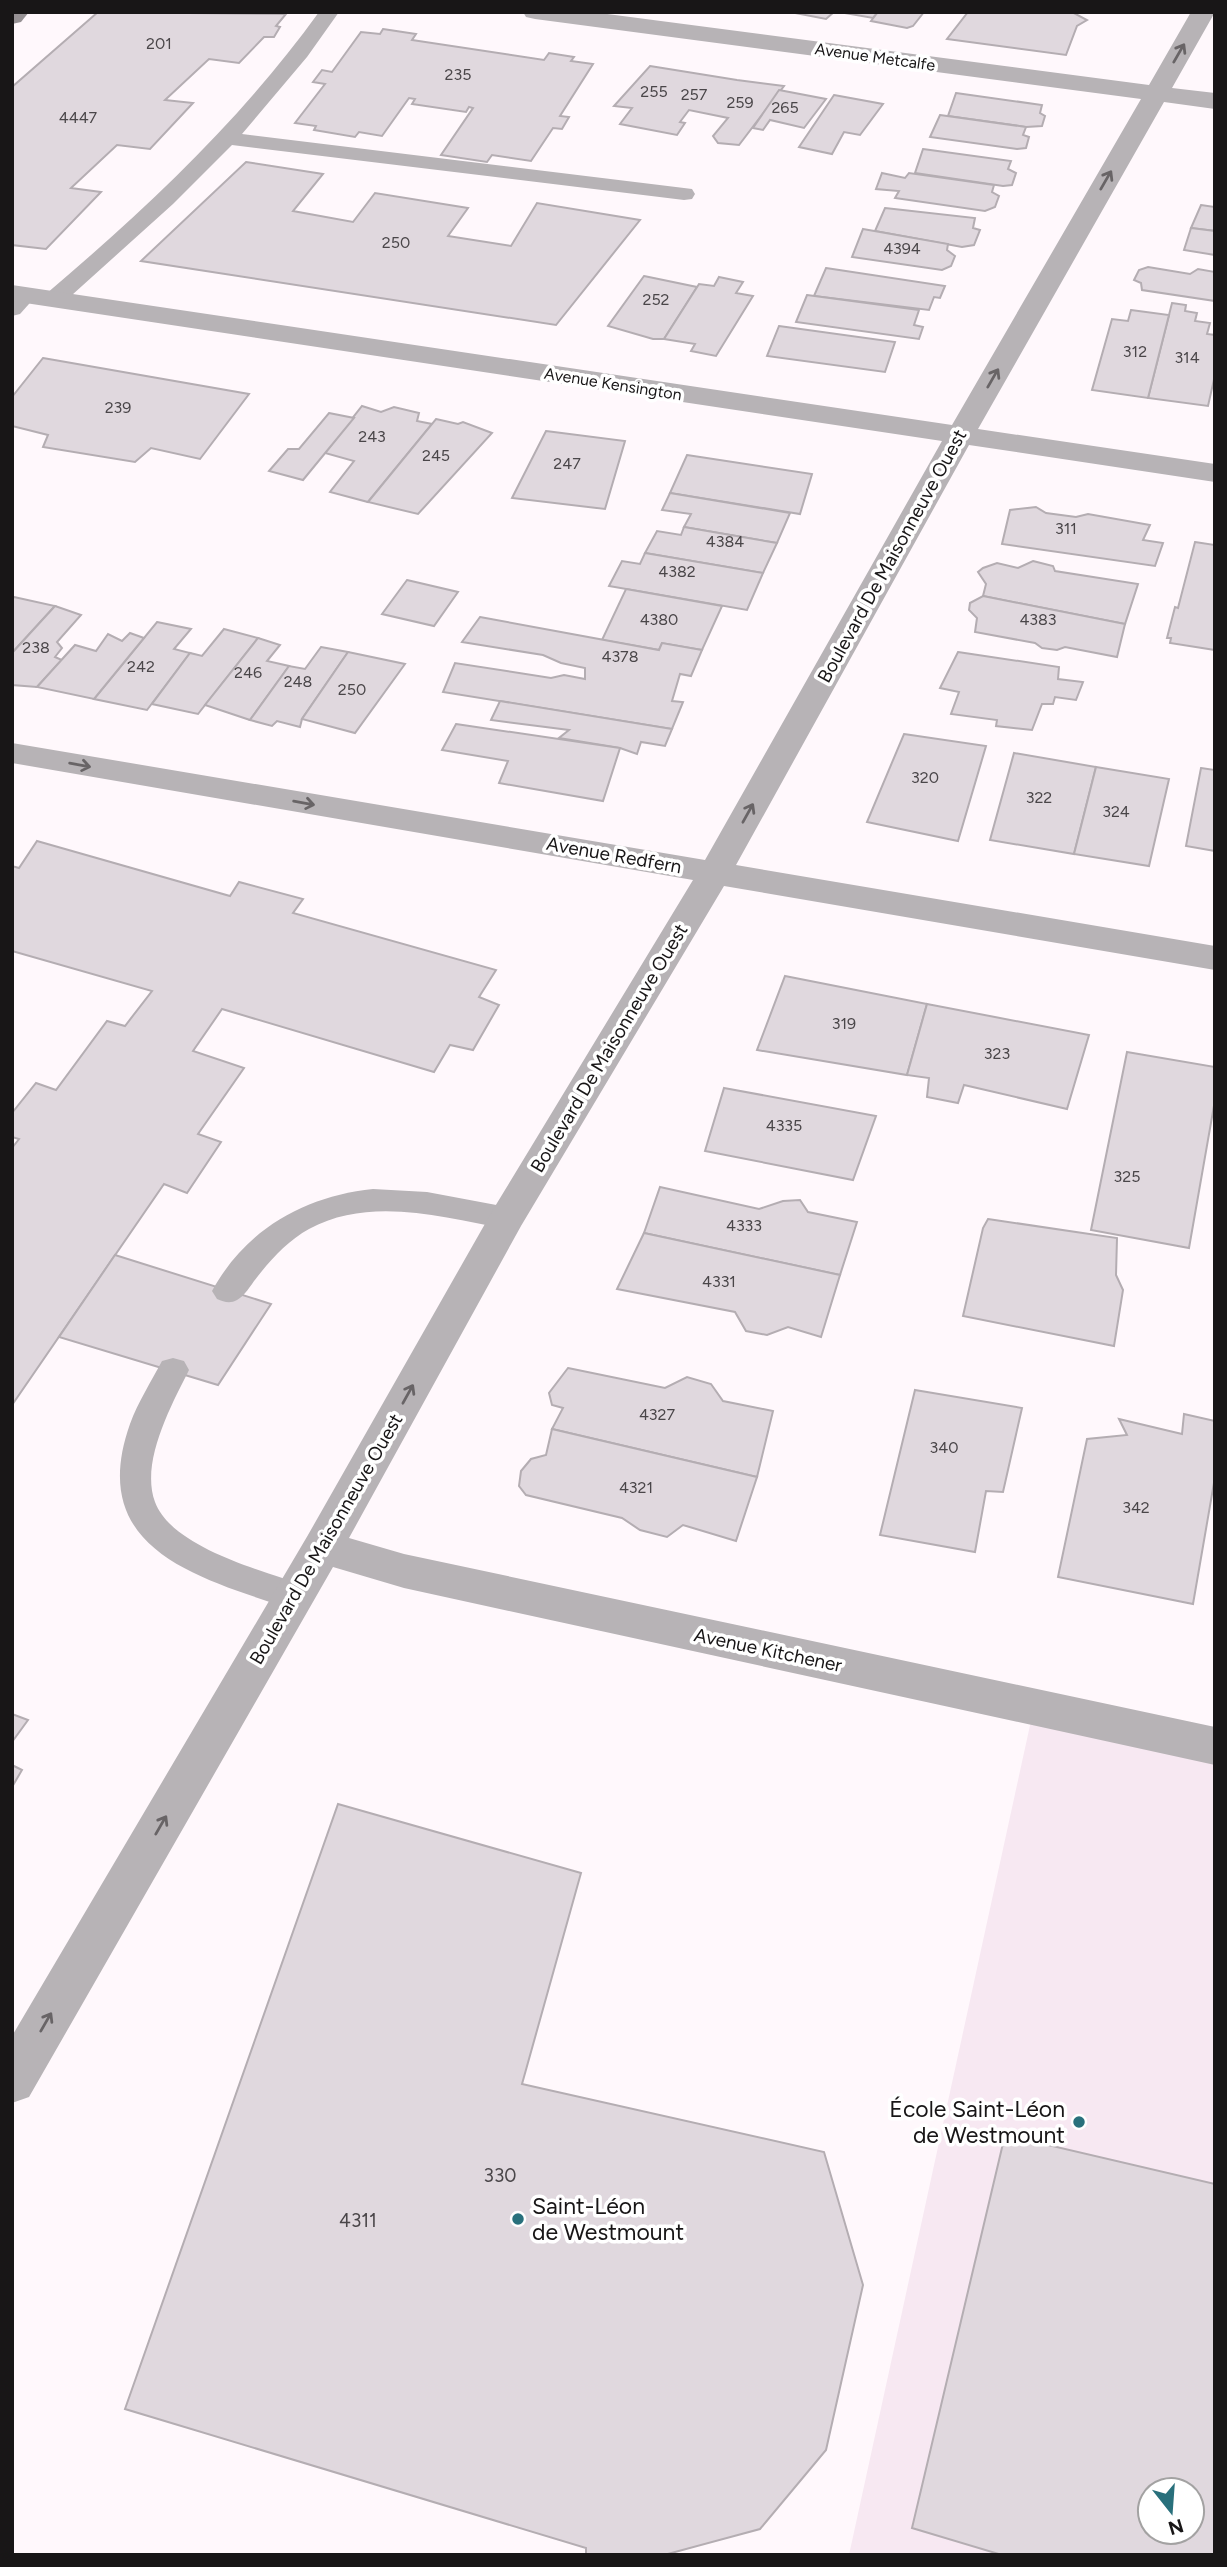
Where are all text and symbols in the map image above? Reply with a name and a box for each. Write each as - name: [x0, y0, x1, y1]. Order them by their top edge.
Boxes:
- house number: 201: [146, 34, 172, 53]
- street label: Avenue Metcalfe: [814, 39, 937, 75]
- one-way arrow: [1172, 44, 1186, 64]
- house number: 235: [445, 65, 471, 84]
- house number: 255: [640, 82, 668, 101]
- house number: 257: [681, 85, 708, 104]
- house number: 259: [726, 93, 754, 112]
- house number: 265: [771, 98, 799, 117]
- house number: 4447: [59, 108, 98, 127]
- one-way arrow: [1099, 171, 1113, 191]
- house number: 250: [382, 233, 410, 252]
- house number: 4394: [883, 239, 921, 258]
- house number: 252: [642, 290, 670, 309]
- house number: 312: [1123, 342, 1147, 361]
- house number: 314: [1174, 348, 1200, 367]
- street label: Avenue Kensington: [543, 364, 683, 404]
- one-way arrow: [986, 368, 1000, 388]
- house number: 239: [105, 398, 131, 417]
- street label: Boulevard De Maisonneuve Ouest: [813, 425, 971, 687]
- house number: 243: [358, 427, 386, 446]
- house number: 245: [422, 446, 450, 465]
- house number: 247: [553, 454, 581, 473]
- house number: 311: [1055, 519, 1077, 538]
- house number: 4384: [706, 532, 744, 551]
- house number: 4382: [658, 562, 696, 581]
- house number: 4380: [640, 610, 678, 629]
- house number: 4383: [1019, 610, 1057, 629]
- house number: 238: [22, 638, 50, 657]
- house number: 4378: [601, 647, 639, 666]
- house number: 242: [127, 657, 155, 676]
- house number: 246: [234, 663, 262, 682]
- house number: 248: [284, 672, 312, 691]
- house number: 250: [338, 680, 366, 699]
- one-way arrow: [68, 758, 90, 772]
- house number: 320: [911, 768, 939, 787]
- house number: 322: [1026, 788, 1052, 807]
- one-way arrow: [292, 797, 315, 810]
- house number: 324: [1102, 802, 1130, 821]
- one-way arrow: [742, 803, 755, 824]
- street label: Avenue Redfern: [545, 832, 683, 878]
- street label: Boulevard De Maisonneuve Ouest: [525, 920, 693, 1176]
- house number: 319: [832, 1014, 856, 1033]
- house number: 323: [984, 1044, 1010, 1063]
- house number: 4335: [766, 1116, 802, 1135]
- house number: 325: [1114, 1167, 1140, 1186]
- house number: 4333: [726, 1216, 762, 1235]
- house number: 4331: [702, 1272, 736, 1291]
- one-way arrow: [401, 1385, 415, 1405]
- house number: 4327: [639, 1405, 675, 1424]
- street label: Boulevard De Maisonneuve Ouest: [245, 1409, 407, 1669]
- house number: 340: [930, 1438, 958, 1457]
- house number: 4321: [619, 1478, 653, 1497]
- house number: 342: [1122, 1498, 1150, 1517]
- street label: Avenue Kitchener: [692, 1623, 845, 1677]
- one-way arrow: [154, 1816, 168, 1836]
- one-way arrow: [40, 2013, 54, 2033]
- place label: École Saint-Léon de Westmount: [889, 2095, 1065, 2149]
- marker: École Saint-Léon de Westmount: [1071, 2114, 1087, 2130]
- house number: 330: [484, 2164, 516, 2187]
- place label: Saint-Léon de Westmount: [532, 2192, 684, 2246]
- house number: 4311: [339, 2209, 377, 2232]
- marker: Saint-Léon de Westmount: [510, 2211, 526, 2227]
- north arrow: [1136, 2476, 1206, 2546]
- text: N: [1165, 2514, 1186, 2540]

